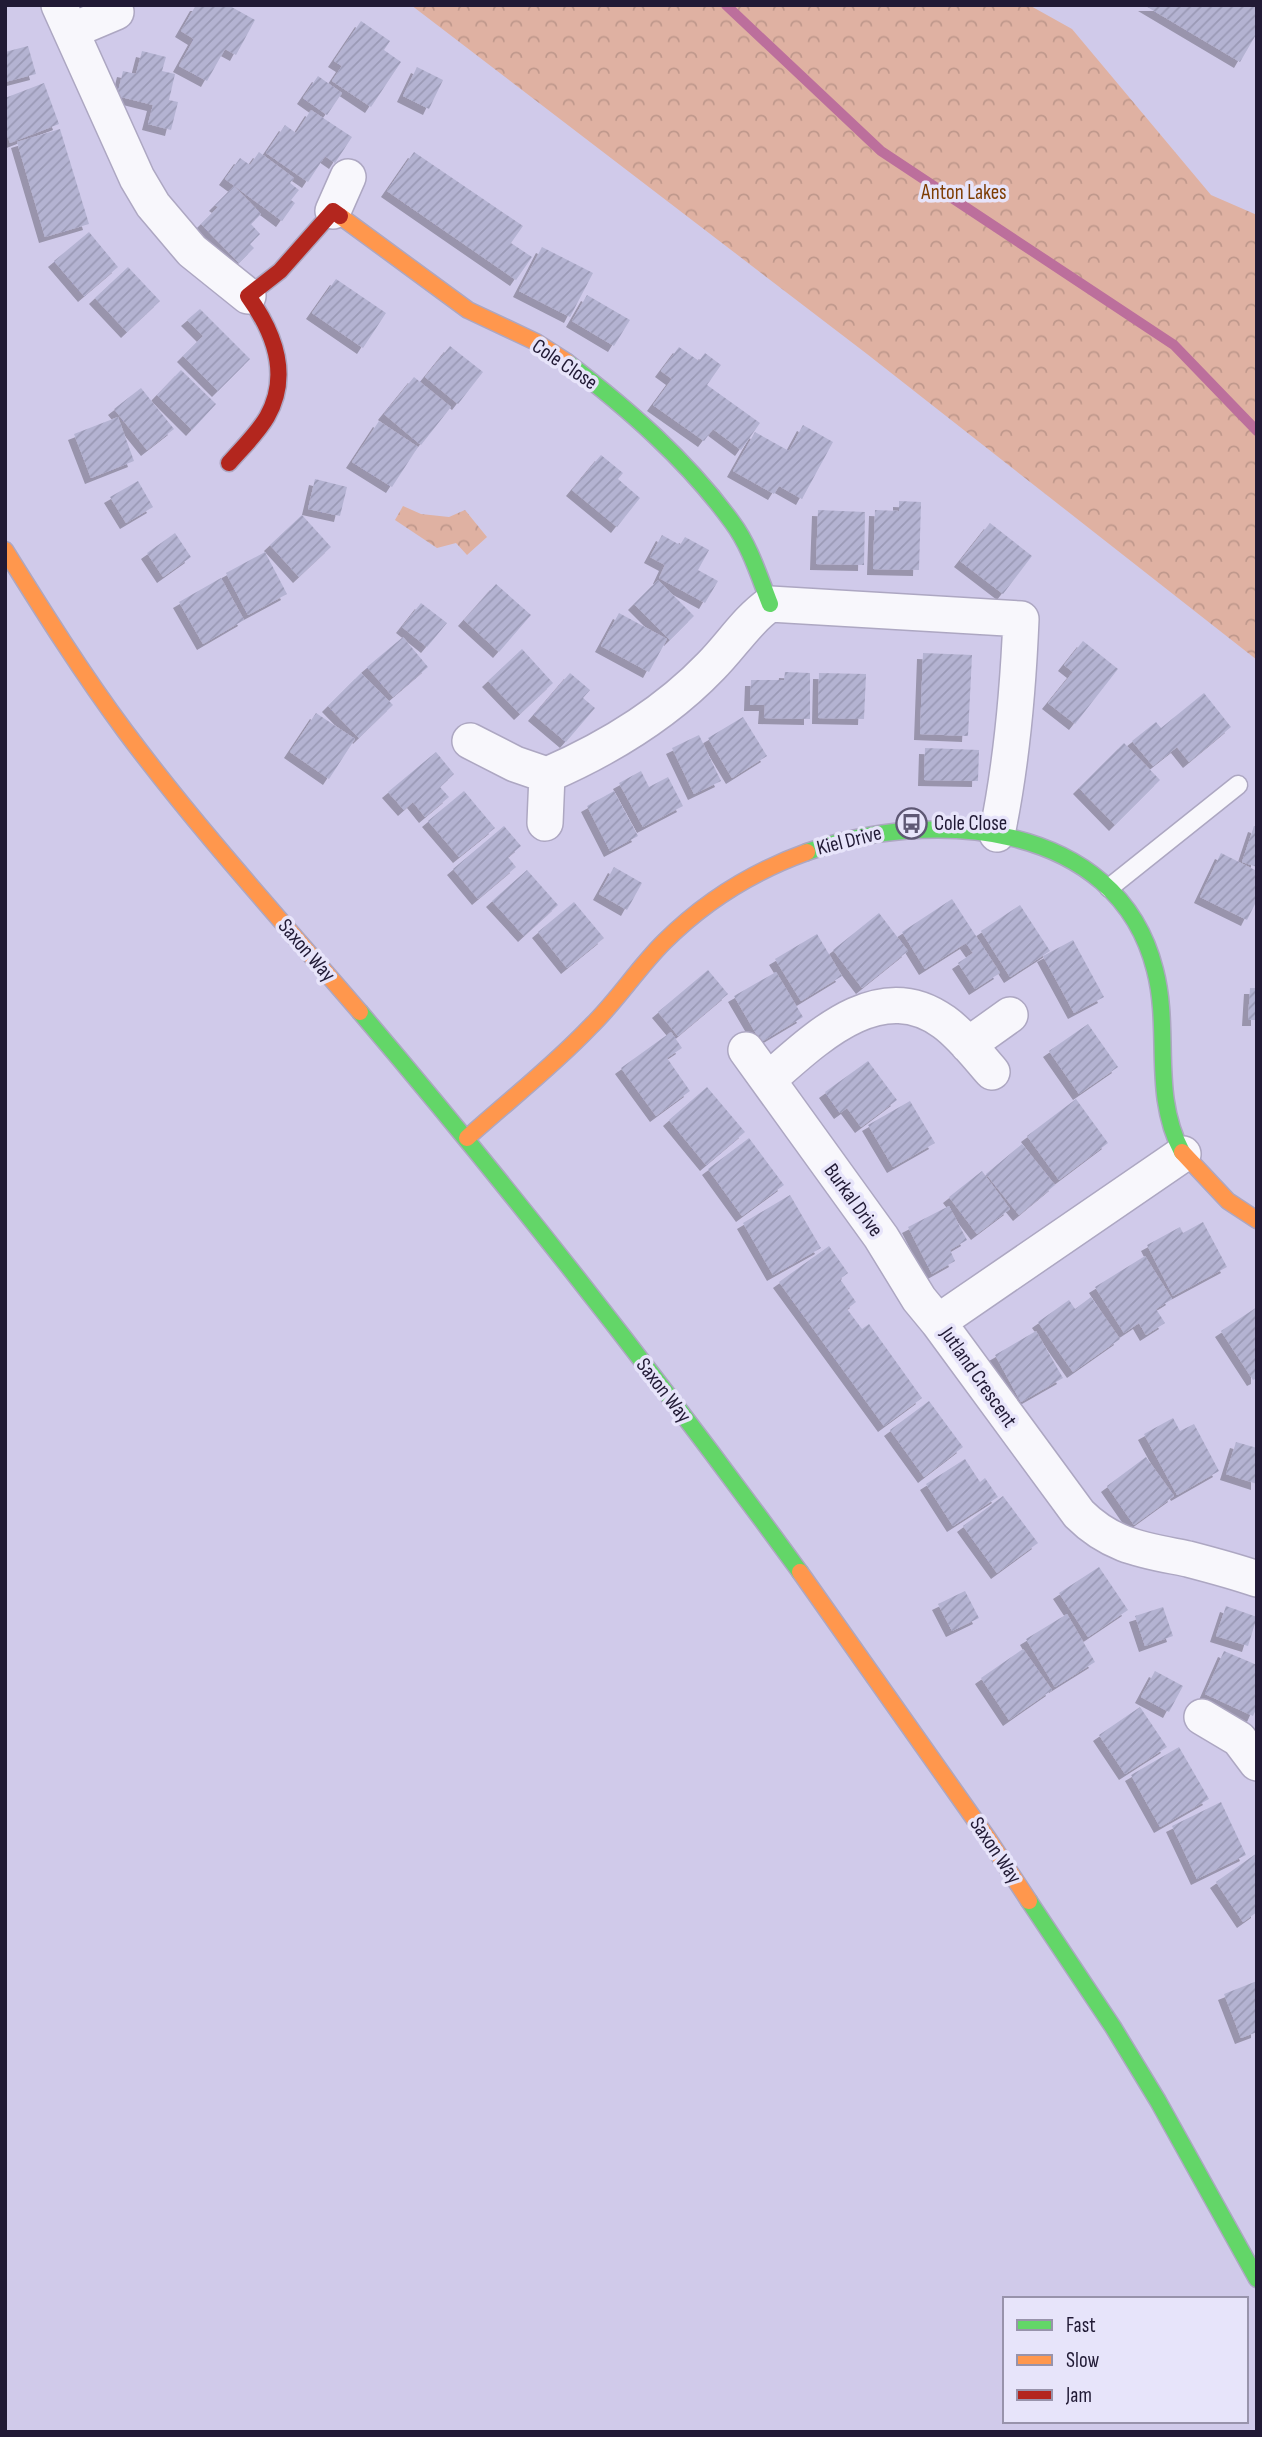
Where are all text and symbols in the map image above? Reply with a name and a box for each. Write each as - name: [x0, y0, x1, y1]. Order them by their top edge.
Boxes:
- park label: Anton Lakes: [920, 180, 1007, 205]
- street label: Cole Close: [527, 334, 602, 395]
- bus stop icon: Cole Close: [894, 806, 928, 840]
- place label: Cole Close: [934, 811, 1007, 836]
- street label: Kiel Drive: [814, 820, 884, 861]
- street label: Saxon Way: [273, 914, 341, 987]
- street label: Burkal Drive: [819, 1159, 888, 1242]
- street label: Jutland Crescent: [934, 1322, 1022, 1432]
- street label: Saxon Way: [631, 1353, 696, 1427]
- street label: Saxon Way: [964, 1812, 1027, 1888]
- legend: [1003, 2297, 1248, 2423]
- text: Fast: [1066, 2313, 1096, 2338]
- text: Slow: [1066, 2348, 1100, 2373]
- text: Jam: [1065, 2383, 1092, 2408]

